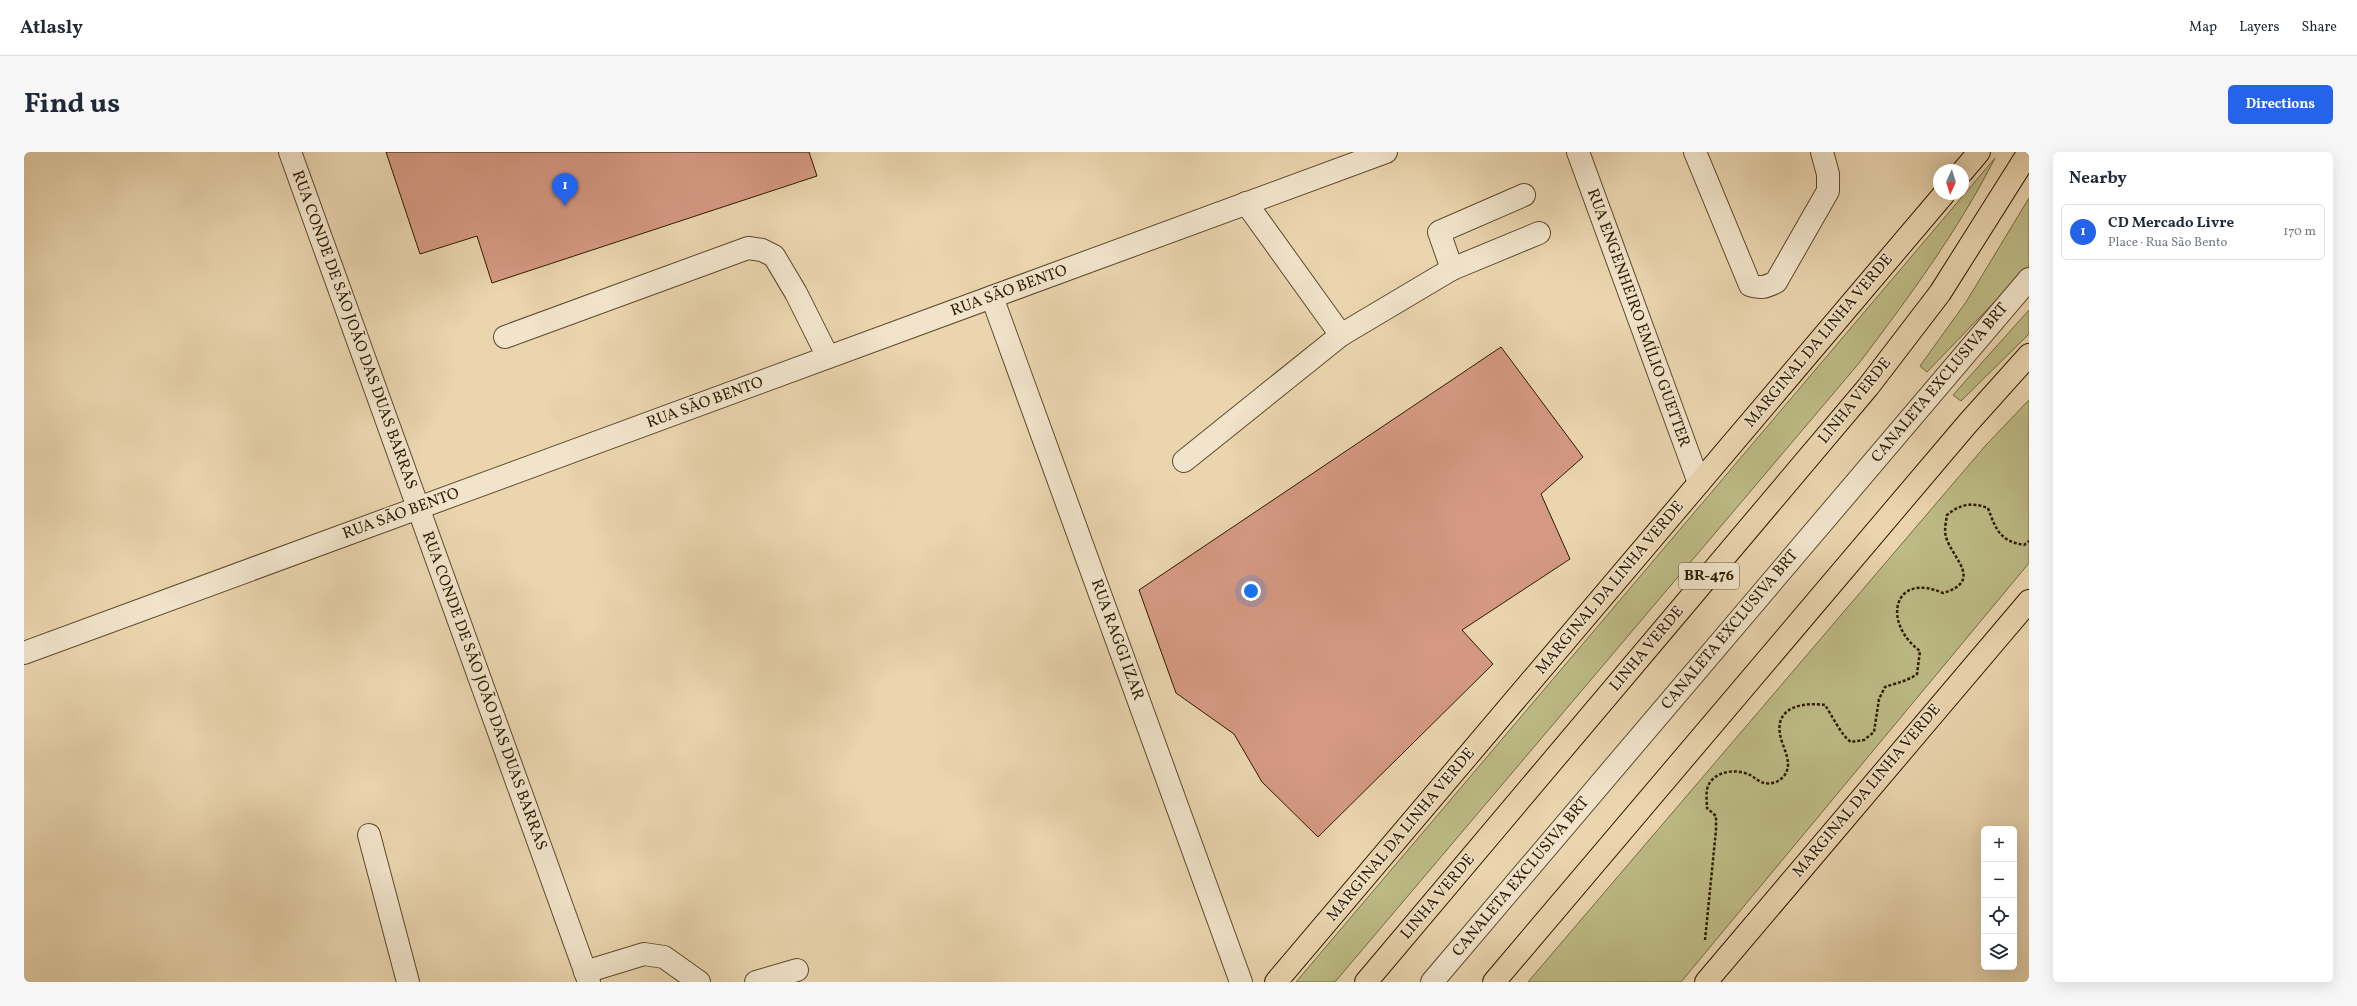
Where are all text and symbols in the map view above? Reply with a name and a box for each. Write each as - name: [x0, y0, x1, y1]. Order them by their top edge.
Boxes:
- text: Atlasly: [20, 15, 83, 41]
- text: Map: [2189, 18, 2217, 37]
- text: Layers: [2239, 18, 2279, 37]
- text: Share: [2301, 18, 2337, 37]
- text: Find us: [24, 85, 120, 124]
- button: Directions: [2228, 85, 2333, 124]
- north arrow: [1933, 164, 1969, 200]
- street label: RUA CONDE DE SÃO JOÃO DAS DUAS BARRAS: [286, 167, 422, 493]
- text: Nearby: [2069, 167, 2127, 190]
- pin: 1: [552, 173, 578, 206]
- street label: RUA ENGENHEIRO EMÍLIO GUETTER: [1581, 186, 1695, 450]
- text: CD Mercado Livre: [2108, 213, 2234, 234]
- text: 1: [2080, 223, 2086, 241]
- text: 170 m: [2283, 223, 2316, 241]
- text: Place · Rua São Bento: [2108, 234, 2227, 252]
- street label: MARGINAL DA LINHA VERDE: [1741, 250, 1897, 432]
- street label: RUA SÃO BENTO: [948, 260, 1071, 322]
- street label: CANALETA EXCLUSIVA BRT: [1866, 298, 2014, 468]
- street label: LINHA VERDE: [1814, 354, 1896, 448]
- street label: RUA SÃO BENTO: [644, 372, 767, 434]
- street label: RUA SÃO BENTO: [340, 483, 463, 545]
- street label: MARGINAL DA LINHA VERDE: [1532, 497, 1688, 679]
- street label: RUA CONDE DE SÃO JOÃO DAS DUAS BARRAS: [416, 528, 552, 854]
- street label: CANALETA EXCLUSIVA BRT: [1656, 545, 1804, 715]
- road number: BR-476: [1679, 563, 1739, 589]
- street label: RUA RAGGI IZAR: [1085, 576, 1149, 704]
- your location: [1241, 581, 1261, 601]
- street label: LINHA VERDE: [1606, 602, 1688, 696]
- street label: MARGINAL DA LINHA VERDE: [1788, 699, 1946, 883]
- street label: MARGINAL DA LINHA VERDE: [1323, 744, 1479, 926]
- street label: CANALETA EXCLUSIVA BRT: [1447, 792, 1595, 962]
- map controls: [1981, 826, 2017, 970]
- button: +: [1981, 826, 2017, 862]
- street label: LINHA VERDE: [1397, 850, 1479, 944]
- button: −: [1981, 862, 2017, 898]
- button: locate: [1981, 898, 2017, 934]
- button: layers: [1981, 934, 2017, 970]

